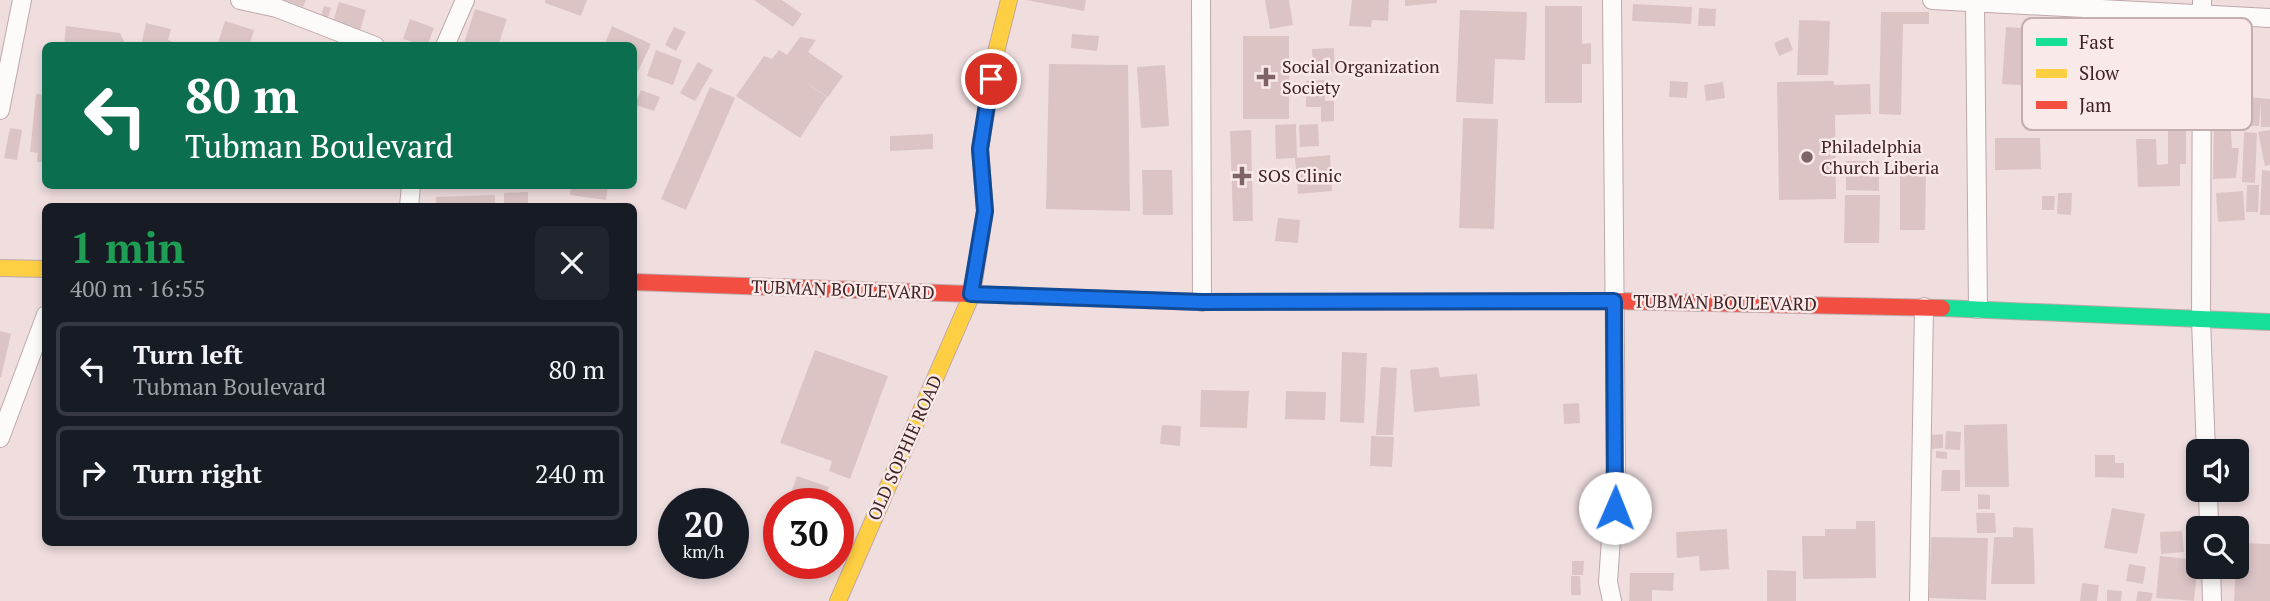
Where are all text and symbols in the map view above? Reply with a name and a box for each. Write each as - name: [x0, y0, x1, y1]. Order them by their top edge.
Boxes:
- legend: [2022, 18, 2252, 130]
- text: Fast: [2079, 29, 2114, 54]
- pin: [961, 49, 1021, 109]
- place label: Social Organization Society: [1282, 54, 1440, 99]
- icon: arrive: [972, 60, 1010, 98]
- text: Slow: [2079, 60, 2120, 85]
- text: 80 m: [185, 62, 299, 127]
- marker: Social Organization Society: [1256, 67, 1276, 87]
- icon: left: [70, 70, 161, 161]
- text: Jam: [2079, 92, 2112, 117]
- text: Tubman Boulevard: [185, 125, 454, 167]
- place label: Philadelphia Church Liberia: [1821, 134, 1939, 179]
- marker: Philadelphia Church Liberia: [1799, 149, 1815, 165]
- place label: SOS Clinic: [1258, 163, 1342, 187]
- marker: SOS Clinic: [1232, 166, 1252, 186]
- text: 1 min: [70, 219, 185, 275]
- button: close: [535, 226, 609, 300]
- text: 400 m · 16:55: [70, 273, 205, 304]
- street label: TUBMAN BOULEVARD: [751, 274, 935, 304]
- street label: TUBMAN BOULEVARD: [1633, 288, 1817, 316]
- text: Turn left: [133, 337, 243, 371]
- icon: left: [74, 350, 112, 388]
- text: 80 m: [549, 352, 605, 386]
- text: Tubman Boulevard: [133, 371, 326, 402]
- street label: OLD SOPHIE ROAD: [861, 371, 947, 524]
- map controls: [2186, 439, 2249, 579]
- button: sound: [2186, 439, 2249, 502]
- icon: right: [74, 454, 112, 492]
- text: Turn right: [133, 456, 262, 490]
- text: 240 m: [535, 456, 605, 490]
- position arrow: [1578, 471, 1652, 545]
- speed limit sign: 30: [763, 488, 854, 579]
- text: 20: [684, 501, 723, 547]
- button: search: [2186, 516, 2249, 579]
- text: km/h: [683, 539, 724, 563]

